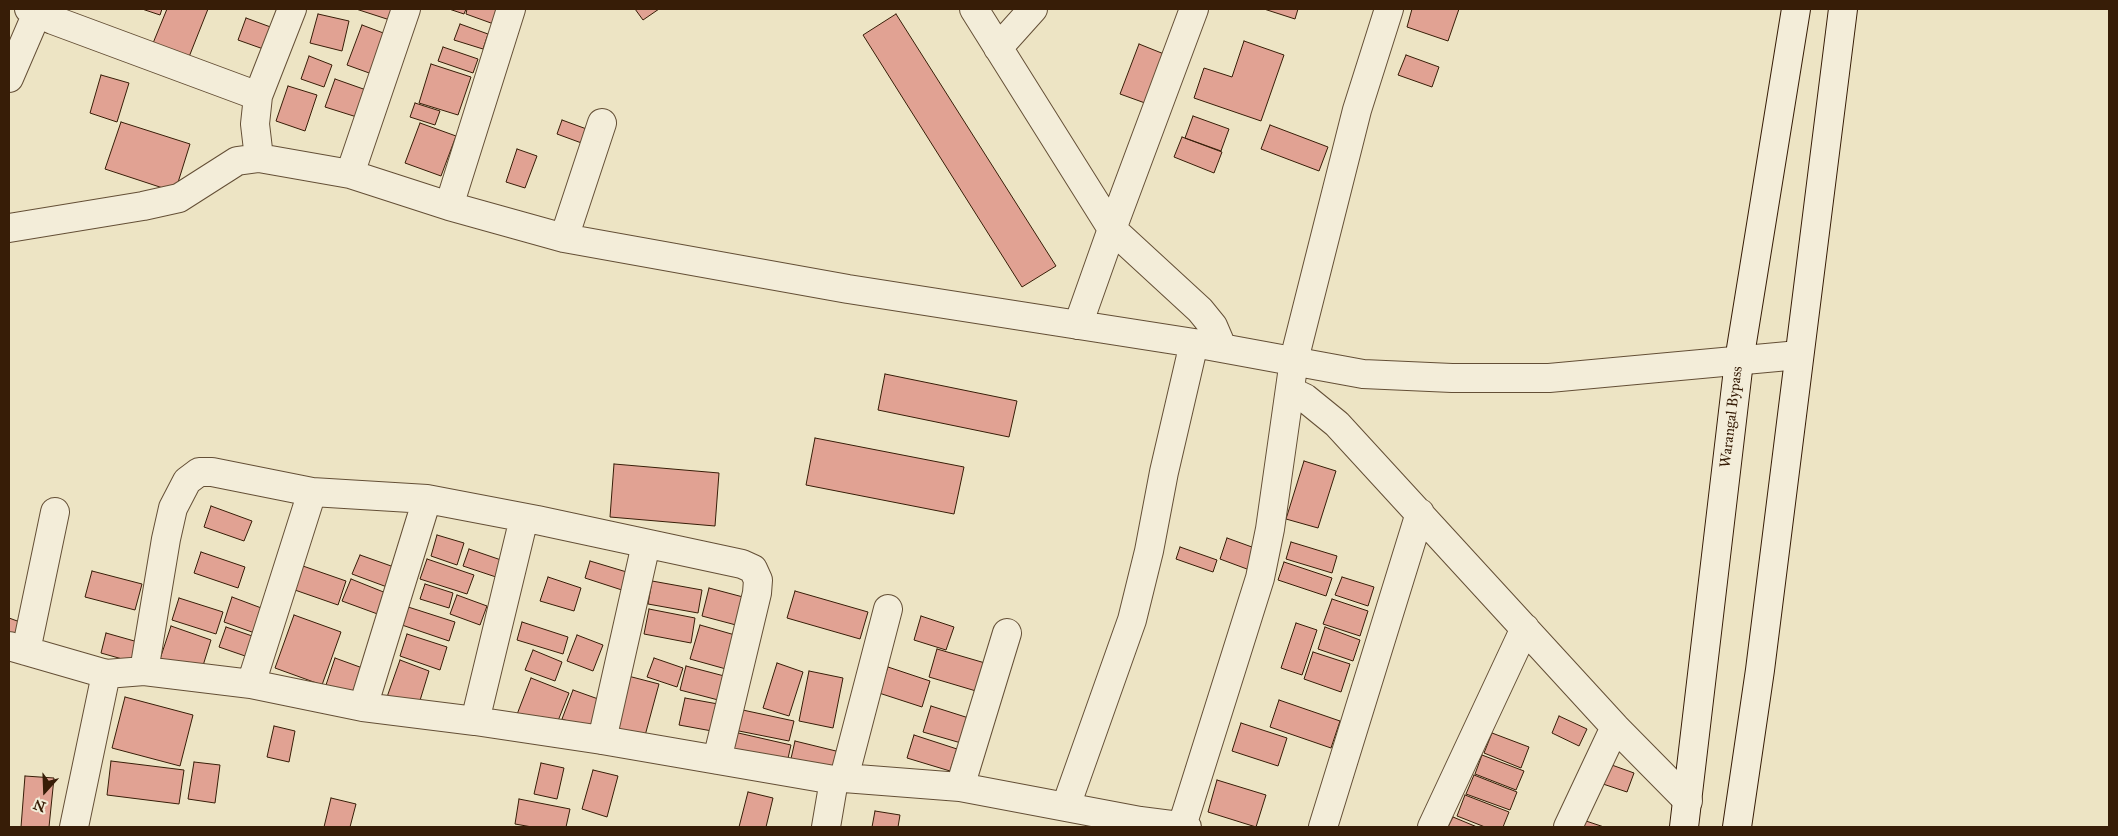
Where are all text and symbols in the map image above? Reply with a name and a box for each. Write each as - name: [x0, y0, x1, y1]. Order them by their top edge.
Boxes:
- street label: Warangal Bypass: [1717, 365, 1747, 469]
- north arrow: [20, 766, 70, 816]
- text: N: [31, 796, 48, 816]

